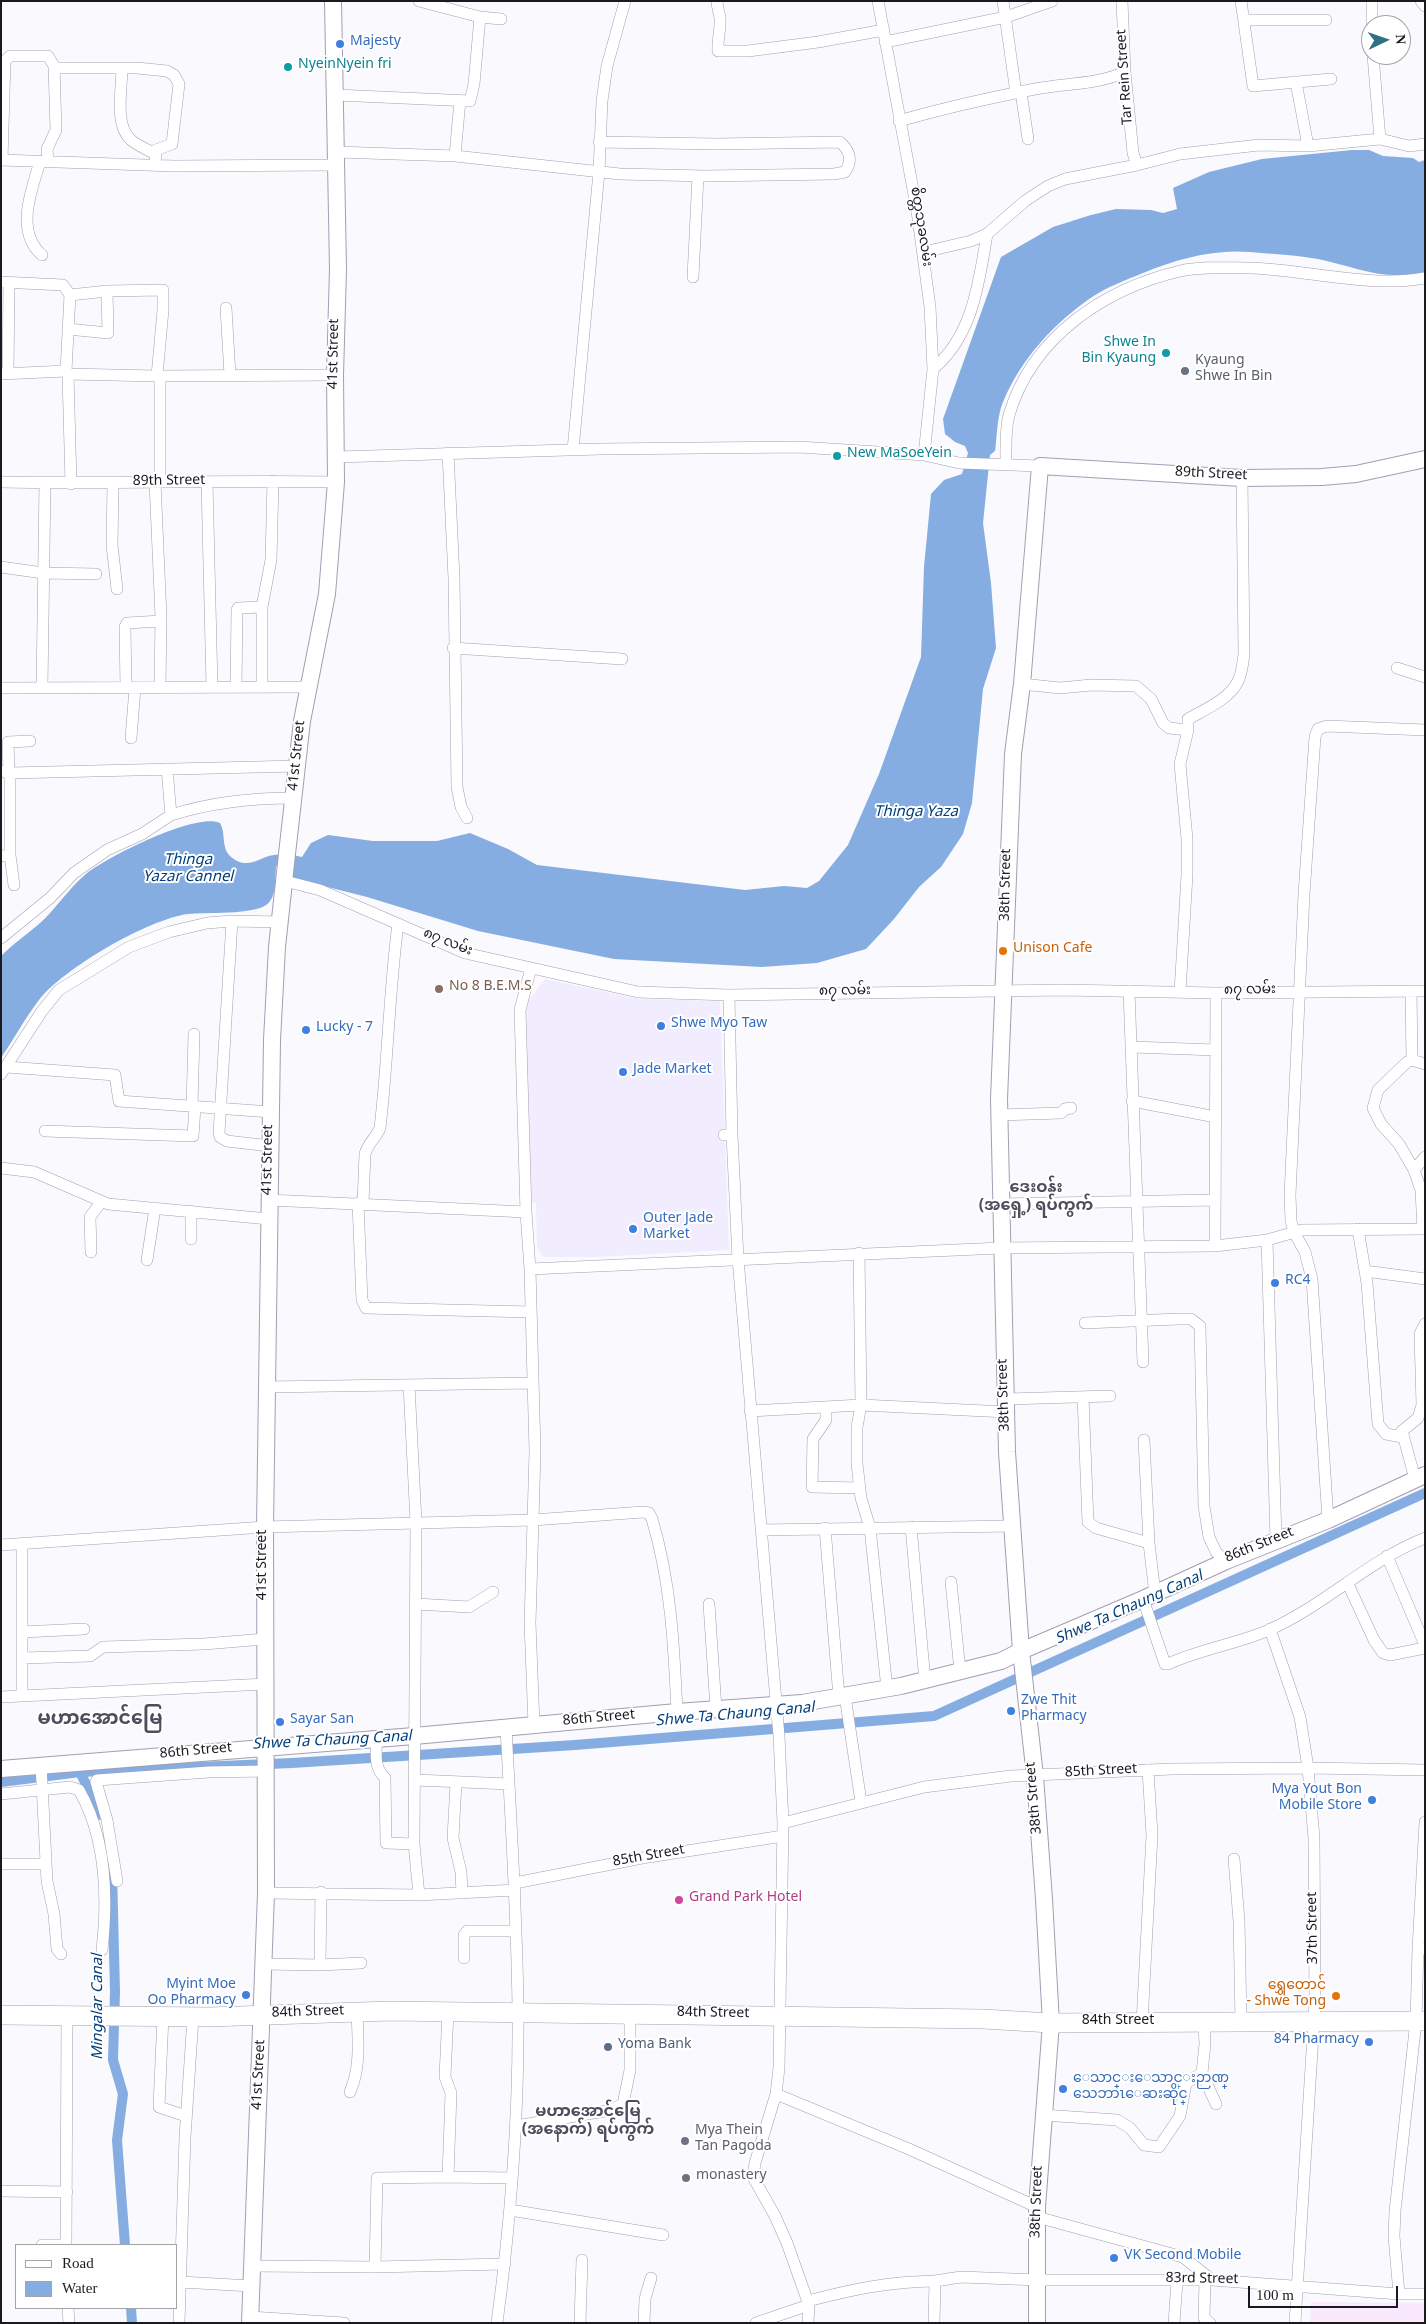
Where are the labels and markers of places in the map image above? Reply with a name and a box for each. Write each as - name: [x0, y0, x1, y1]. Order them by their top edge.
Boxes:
- place label: Majesty: [350, 36, 401, 52]
- marker: Majesty: [334, 38, 346, 50]
- place label: NyeinNyein fri: [298, 59, 392, 75]
- marker: NyeinNyein fri: [282, 61, 294, 73]
- place label: Shwe In Bin Kyaung: [1081, 337, 1156, 370]
- marker: Shwe In Bin Kyaung: [1160, 347, 1172, 359]
- place label: Kyaung Shwe In Bin: [1195, 355, 1272, 388]
- marker: Kyaung Shwe In Bin: [1179, 365, 1191, 377]
- place label: New MaSoeYein: [847, 448, 952, 464]
- marker: New MaSoeYein: [831, 450, 843, 462]
- place label: Unison Cafe: [1013, 943, 1092, 959]
- marker: Unison Cafe: [997, 945, 1009, 957]
- place label: No 8 B.E.M.S: [449, 981, 532, 997]
- marker: No 8 B.E.M.S: [433, 983, 445, 995]
- place label: Shwe Myo Taw: [671, 1018, 767, 1034]
- marker: Shwe Myo Taw: [655, 1020, 667, 1032]
- place label: Lucky - 7: [316, 1022, 373, 1038]
- marker: Lucky - 7: [300, 1024, 312, 1036]
- place label: Jade Market: [633, 1064, 712, 1080]
- marker: Jade Market: [617, 1066, 629, 1078]
- place label: Outer Jade Market: [643, 1213, 713, 1246]
- marker: Outer Jade Market: [627, 1223, 639, 1235]
- place label: RC4: [1285, 1275, 1311, 1291]
- marker: RC4: [1269, 1277, 1281, 1289]
- place label: Zwe Thit Pharmacy: [1021, 1695, 1087, 1728]
- marker: Zwe Thit Pharmacy: [1005, 1705, 1017, 1717]
- place label: Sayar San: [290, 1714, 354, 1730]
- marker: Sayar San: [274, 1716, 286, 1728]
- place label: Mya Yout Bon Mobile Store: [1271, 1784, 1362, 1816]
- marker: Mya Yout Bon Mobile Store: [1366, 1794, 1378, 1806]
- place label: Grand Park Hotel: [689, 1892, 802, 1908]
- marker: Grand Park Hotel: [673, 1894, 685, 1906]
- place label: Myint Moe Oo Pharmacy: [147, 1979, 236, 2011]
- place label: ရွှေတောင် - Shwe Tong: [1246, 1980, 1326, 2012]
- marker: Myint Moe Oo Pharmacy: [240, 1989, 252, 2001]
- marker: ရွှေတောင် - Shwe Tong: [1330, 1990, 1342, 2002]
- place label: 84 Pharmacy: [1274, 2034, 1359, 2050]
- marker: 84 Pharmacy: [1363, 2036, 1375, 2048]
- place label: Yoma Bank: [618, 2039, 691, 2055]
- marker: Yoma Bank: [602, 2041, 614, 2053]
- place label: ေသာင္းေသာင္းဉာဏ္ သေဘာၤေဆးဆိုင္: [1073, 2073, 1229, 2106]
- marker: ေသာင္းေသာင္းဉာဏ္ သေဘာၤေဆးဆိုင္: [1057, 2083, 1069, 2095]
- place label: Mya Thein Tan Pagoda: [695, 2125, 772, 2158]
- marker: Mya Thein Tan Pagoda: [679, 2135, 691, 2147]
- place label: monastery: [696, 2170, 767, 2186]
- marker: monastery: [680, 2172, 692, 2184]
- place label: VK Second Mobile: [1124, 2250, 1241, 2266]
- marker: VK Second Mobile: [1108, 2252, 1120, 2264]

